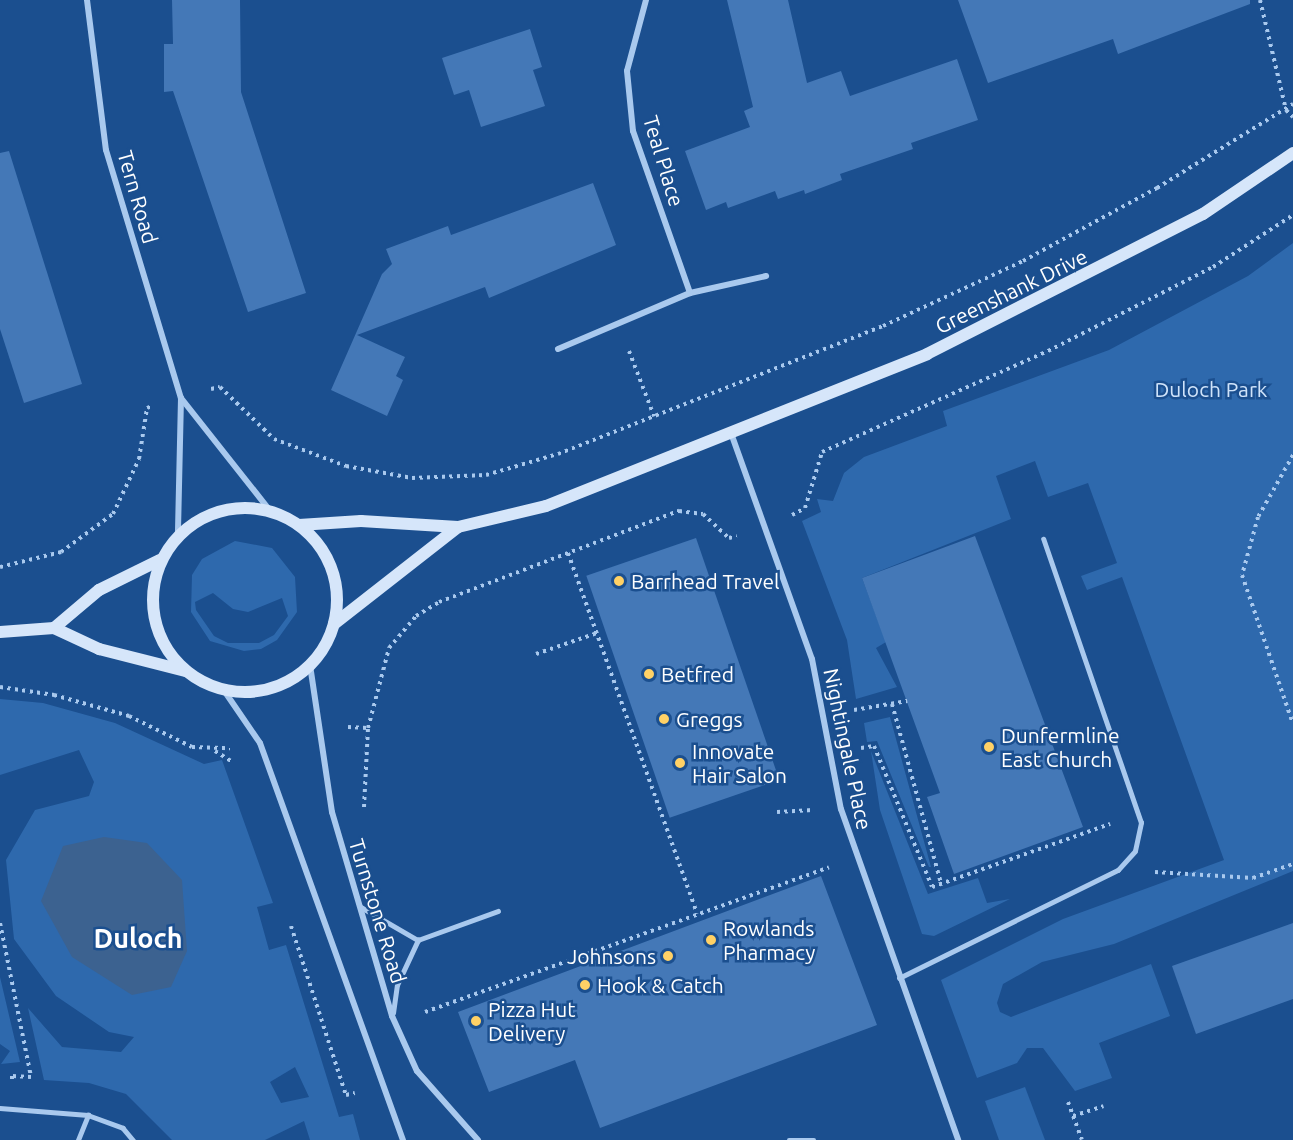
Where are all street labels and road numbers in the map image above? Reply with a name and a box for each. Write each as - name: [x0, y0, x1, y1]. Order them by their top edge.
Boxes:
- street label: Teal Place: [638, 113, 690, 209]
- street label: Tern Road: [113, 148, 163, 246]
- street label: Greenshank Drive: [931, 243, 1091, 339]
- street label: Nightingale Place: [819, 666, 877, 832]
- street label: Turnstone Road: [344, 836, 412, 986]

